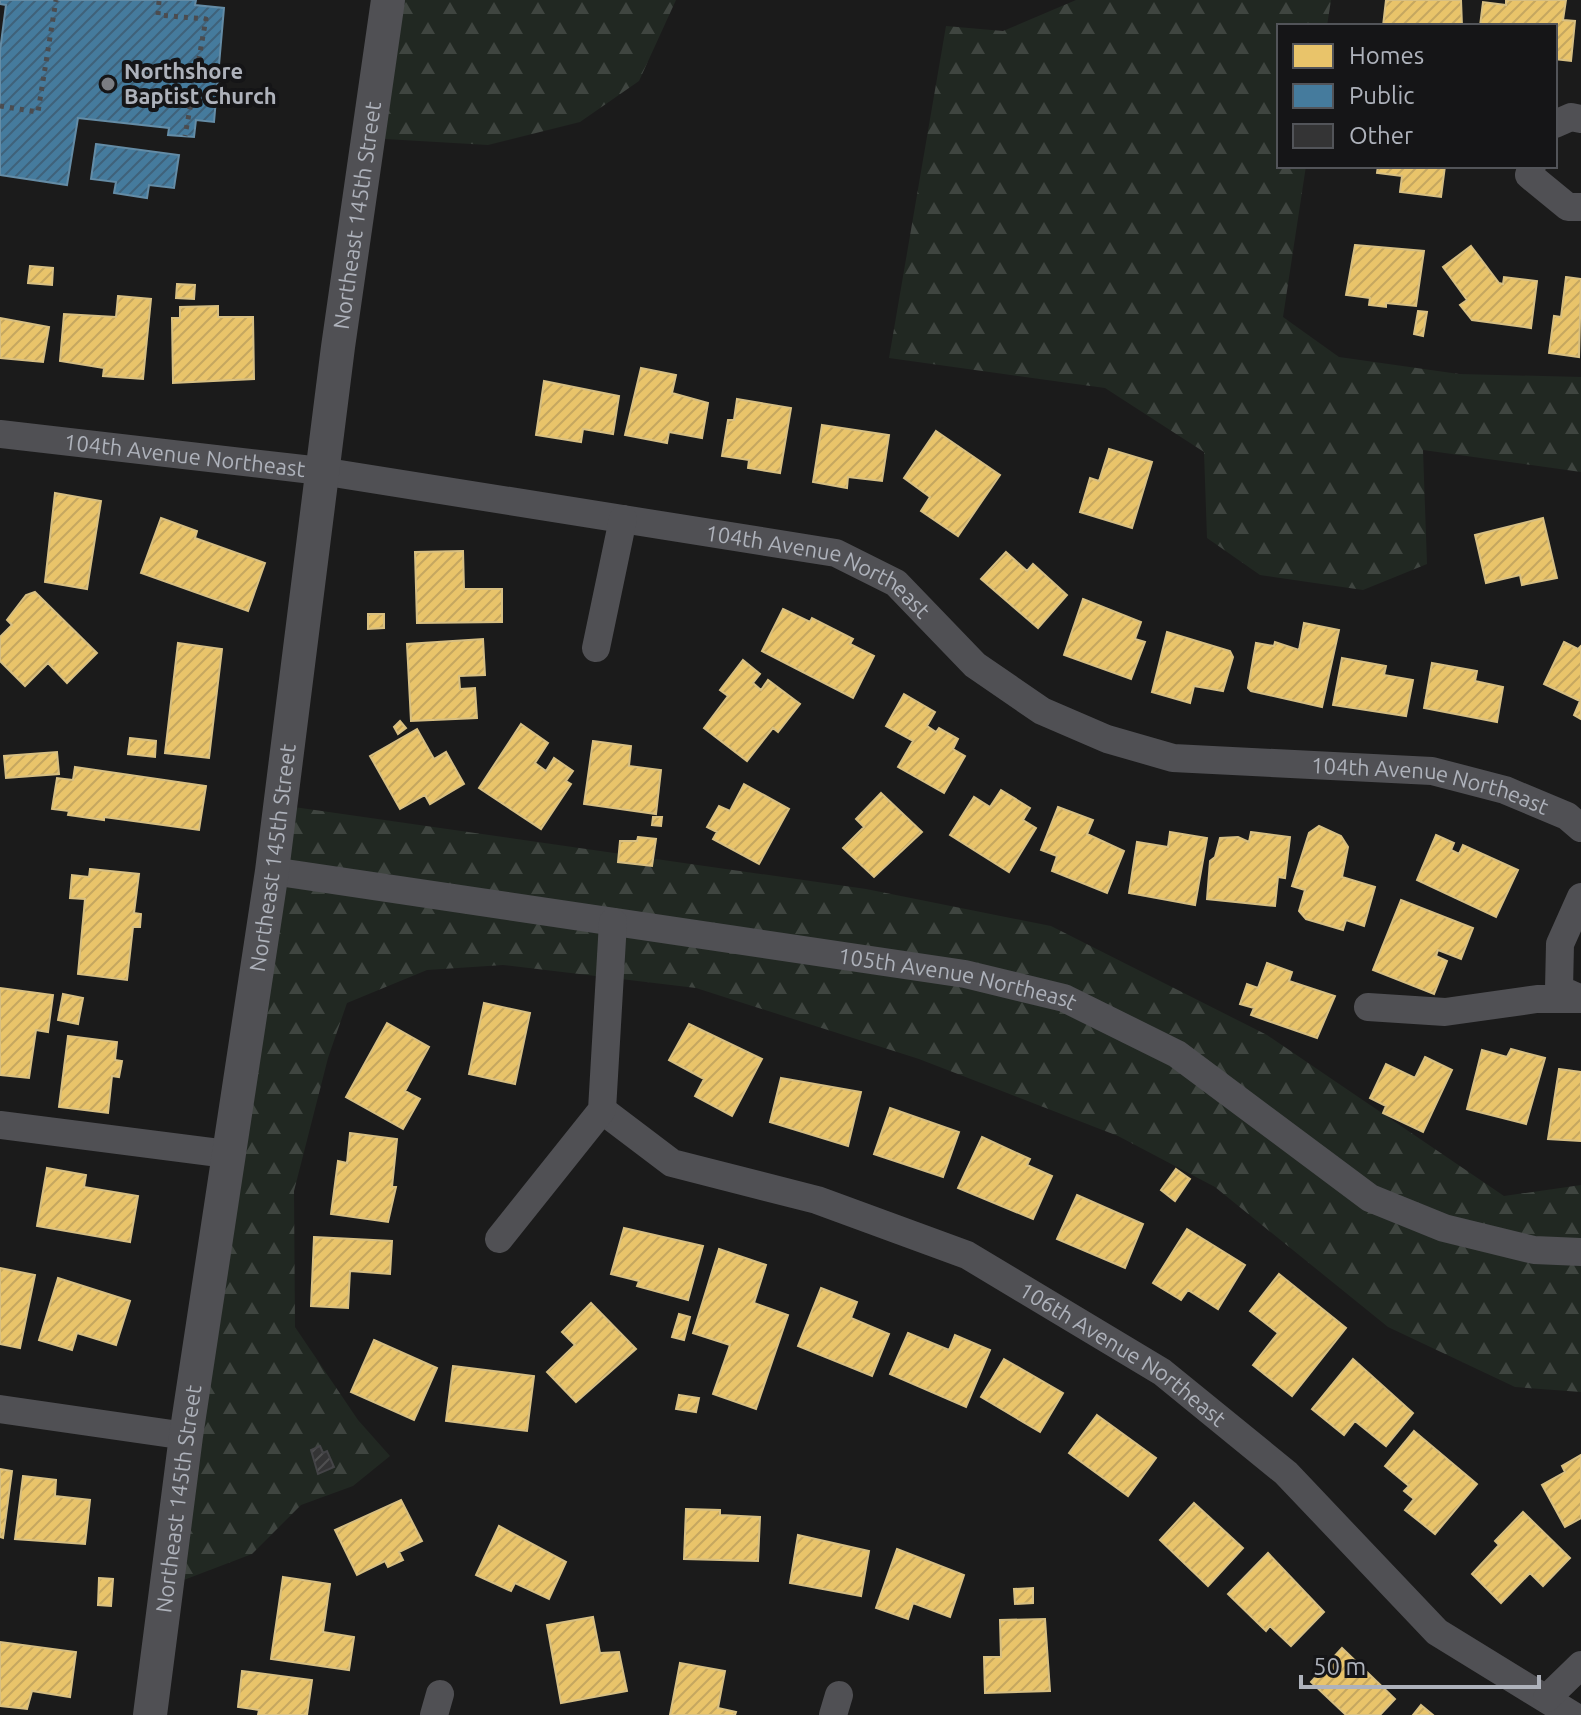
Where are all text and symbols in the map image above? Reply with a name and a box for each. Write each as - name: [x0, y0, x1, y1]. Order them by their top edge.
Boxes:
- legend: [1277, 24, 1557, 168]
- text: Homes: [1349, 42, 1424, 69]
- place label: Northshore Baptist Church: [124, 58, 277, 108]
- marker: Northshore Baptist Church: [99, 75, 117, 93]
- text: Public: [1349, 82, 1414, 109]
- street label: Northeast 145th Street: [328, 99, 385, 331]
- text: Other: [1349, 122, 1413, 149]
- street label: 104th Avenue Northeast: [63, 428, 307, 481]
- street label: 104th Avenue Northeast: [704, 519, 936, 623]
- street label: Northeast 145th Street: [244, 742, 300, 973]
- street label: 104th Avenue Northeast: [1311, 752, 1553, 819]
- street label: 105th Avenue Northeast: [837, 942, 1082, 1015]
- street label: 106th Avenue Northeast: [1015, 1277, 1231, 1431]
- street label: Northeast 145th Street: [150, 1383, 206, 1614]
- scale bar: [1301, 1639, 1539, 1689]
- text: 50 m: [1313, 1653, 1366, 1680]

